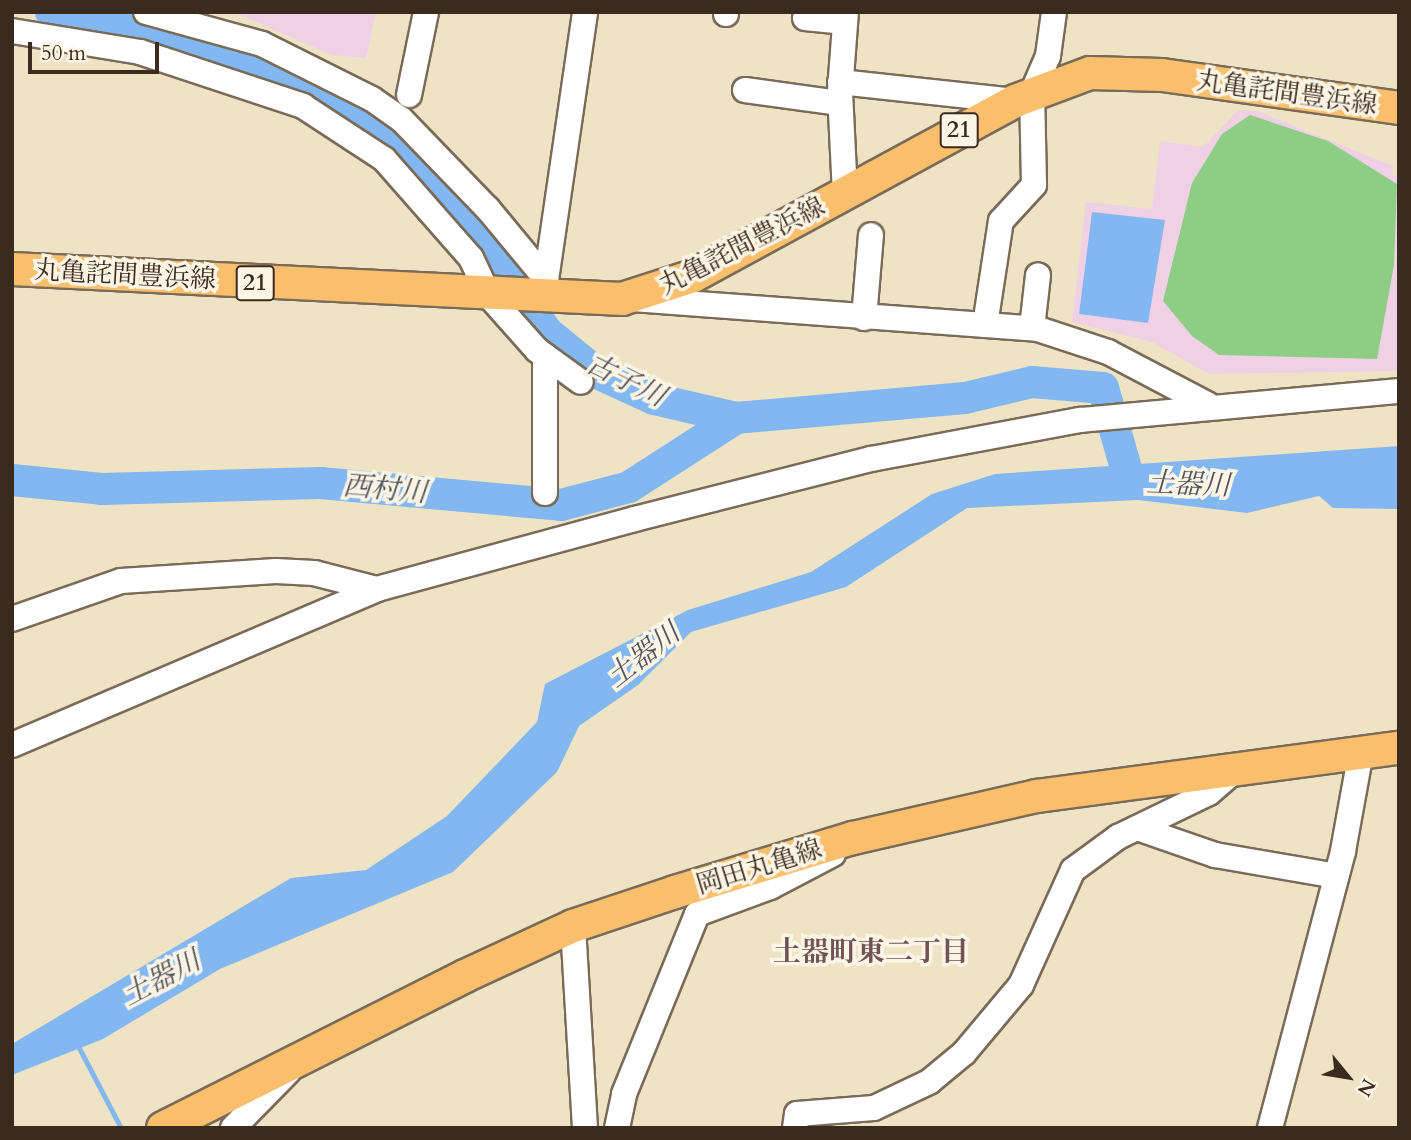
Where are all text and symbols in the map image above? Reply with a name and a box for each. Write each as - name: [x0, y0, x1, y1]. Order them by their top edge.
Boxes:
- scale bar: [32, 28, 163, 72]
- text: 50 m: [41, 39, 86, 68]
- street label: 丸亀詫間豊浜線: [1195, 65, 1379, 121]
- road number: 21: [938, 110, 980, 150]
- street label: 丸亀詫間豊浜線: [654, 191, 830, 301]
- street label: 丸亀詫間豊浜線: [33, 255, 217, 295]
- road number: 21: [234, 262, 276, 304]
- water label: 古子川: [581, 346, 671, 414]
- water label: 土器川: [1145, 466, 1231, 502]
- water label: 西村川: [342, 469, 428, 509]
- water label: 土器川: [600, 616, 686, 694]
- street label: 岡田丸亀線: [692, 833, 826, 901]
- district label: 土器町東二丁目: [773, 935, 969, 969]
- water label: 土器川: [116, 943, 206, 1013]
- north arrow: [1313, 1042, 1383, 1112]
- text: N: [1351, 1074, 1382, 1101]

